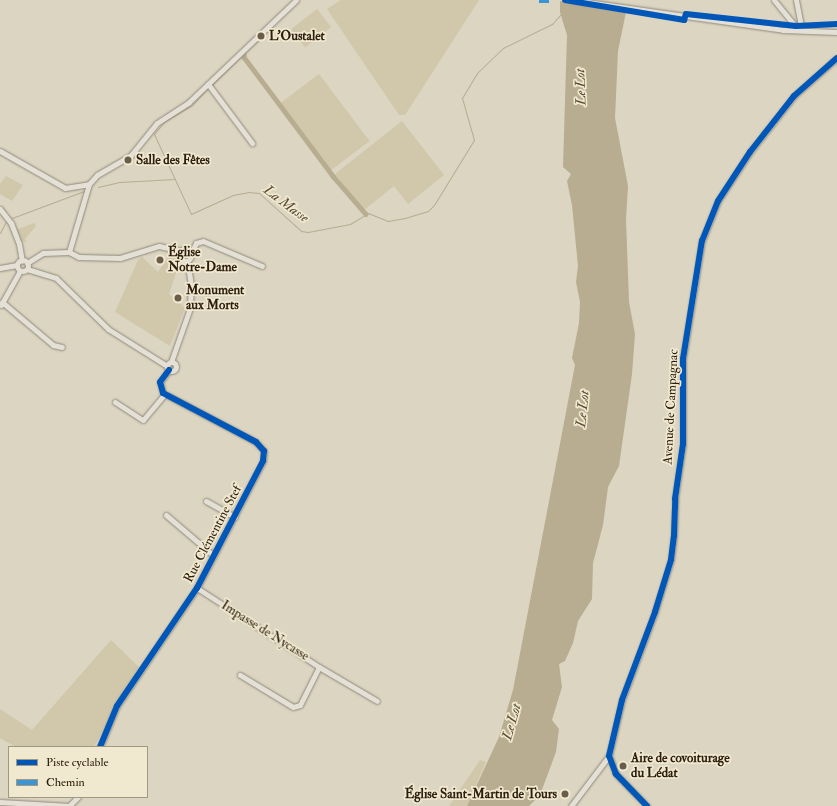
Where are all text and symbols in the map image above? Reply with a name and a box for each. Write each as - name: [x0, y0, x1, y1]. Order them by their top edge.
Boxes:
- place label: L'Oustalet: [269, 28, 325, 44]
- marker: L'Oustalet: [256, 31, 266, 41]
- water label: Le Lot: [572, 68, 590, 106]
- place label: Salle des Fêtes: [136, 152, 210, 168]
- marker: Salle des Fêtes: [123, 155, 133, 165]
- water label: La Masse: [260, 182, 312, 226]
- place label: Église Notre-Dame: [168, 245, 237, 276]
- marker: Église Notre-Dame: [155, 255, 165, 265]
- place label: Monument aux Morts: [186, 283, 244, 314]
- marker: Monument aux Morts: [173, 293, 183, 303]
- street label: Avenue de Campagnac: [660, 349, 682, 465]
- water label: Le Lot: [573, 390, 593, 428]
- street label: Rue Clémentine Stef: [181, 483, 245, 585]
- street label: Impasse de Nycasse: [218, 598, 312, 664]
- water label: Le Lot: [499, 702, 525, 742]
- legend: [8, 746, 148, 798]
- place label: Aire de covoiturage du Lédat: [631, 751, 730, 782]
- text: Piste cyclable: [46, 755, 108, 770]
- marker: Aire de covoiturage du Lédat: [618, 761, 628, 771]
- text: Chemin: [46, 775, 85, 790]
- place label: Église Saint-Martin de Tours: [405, 786, 557, 802]
- marker: Église Saint-Martin de Tours: [560, 789, 570, 799]

